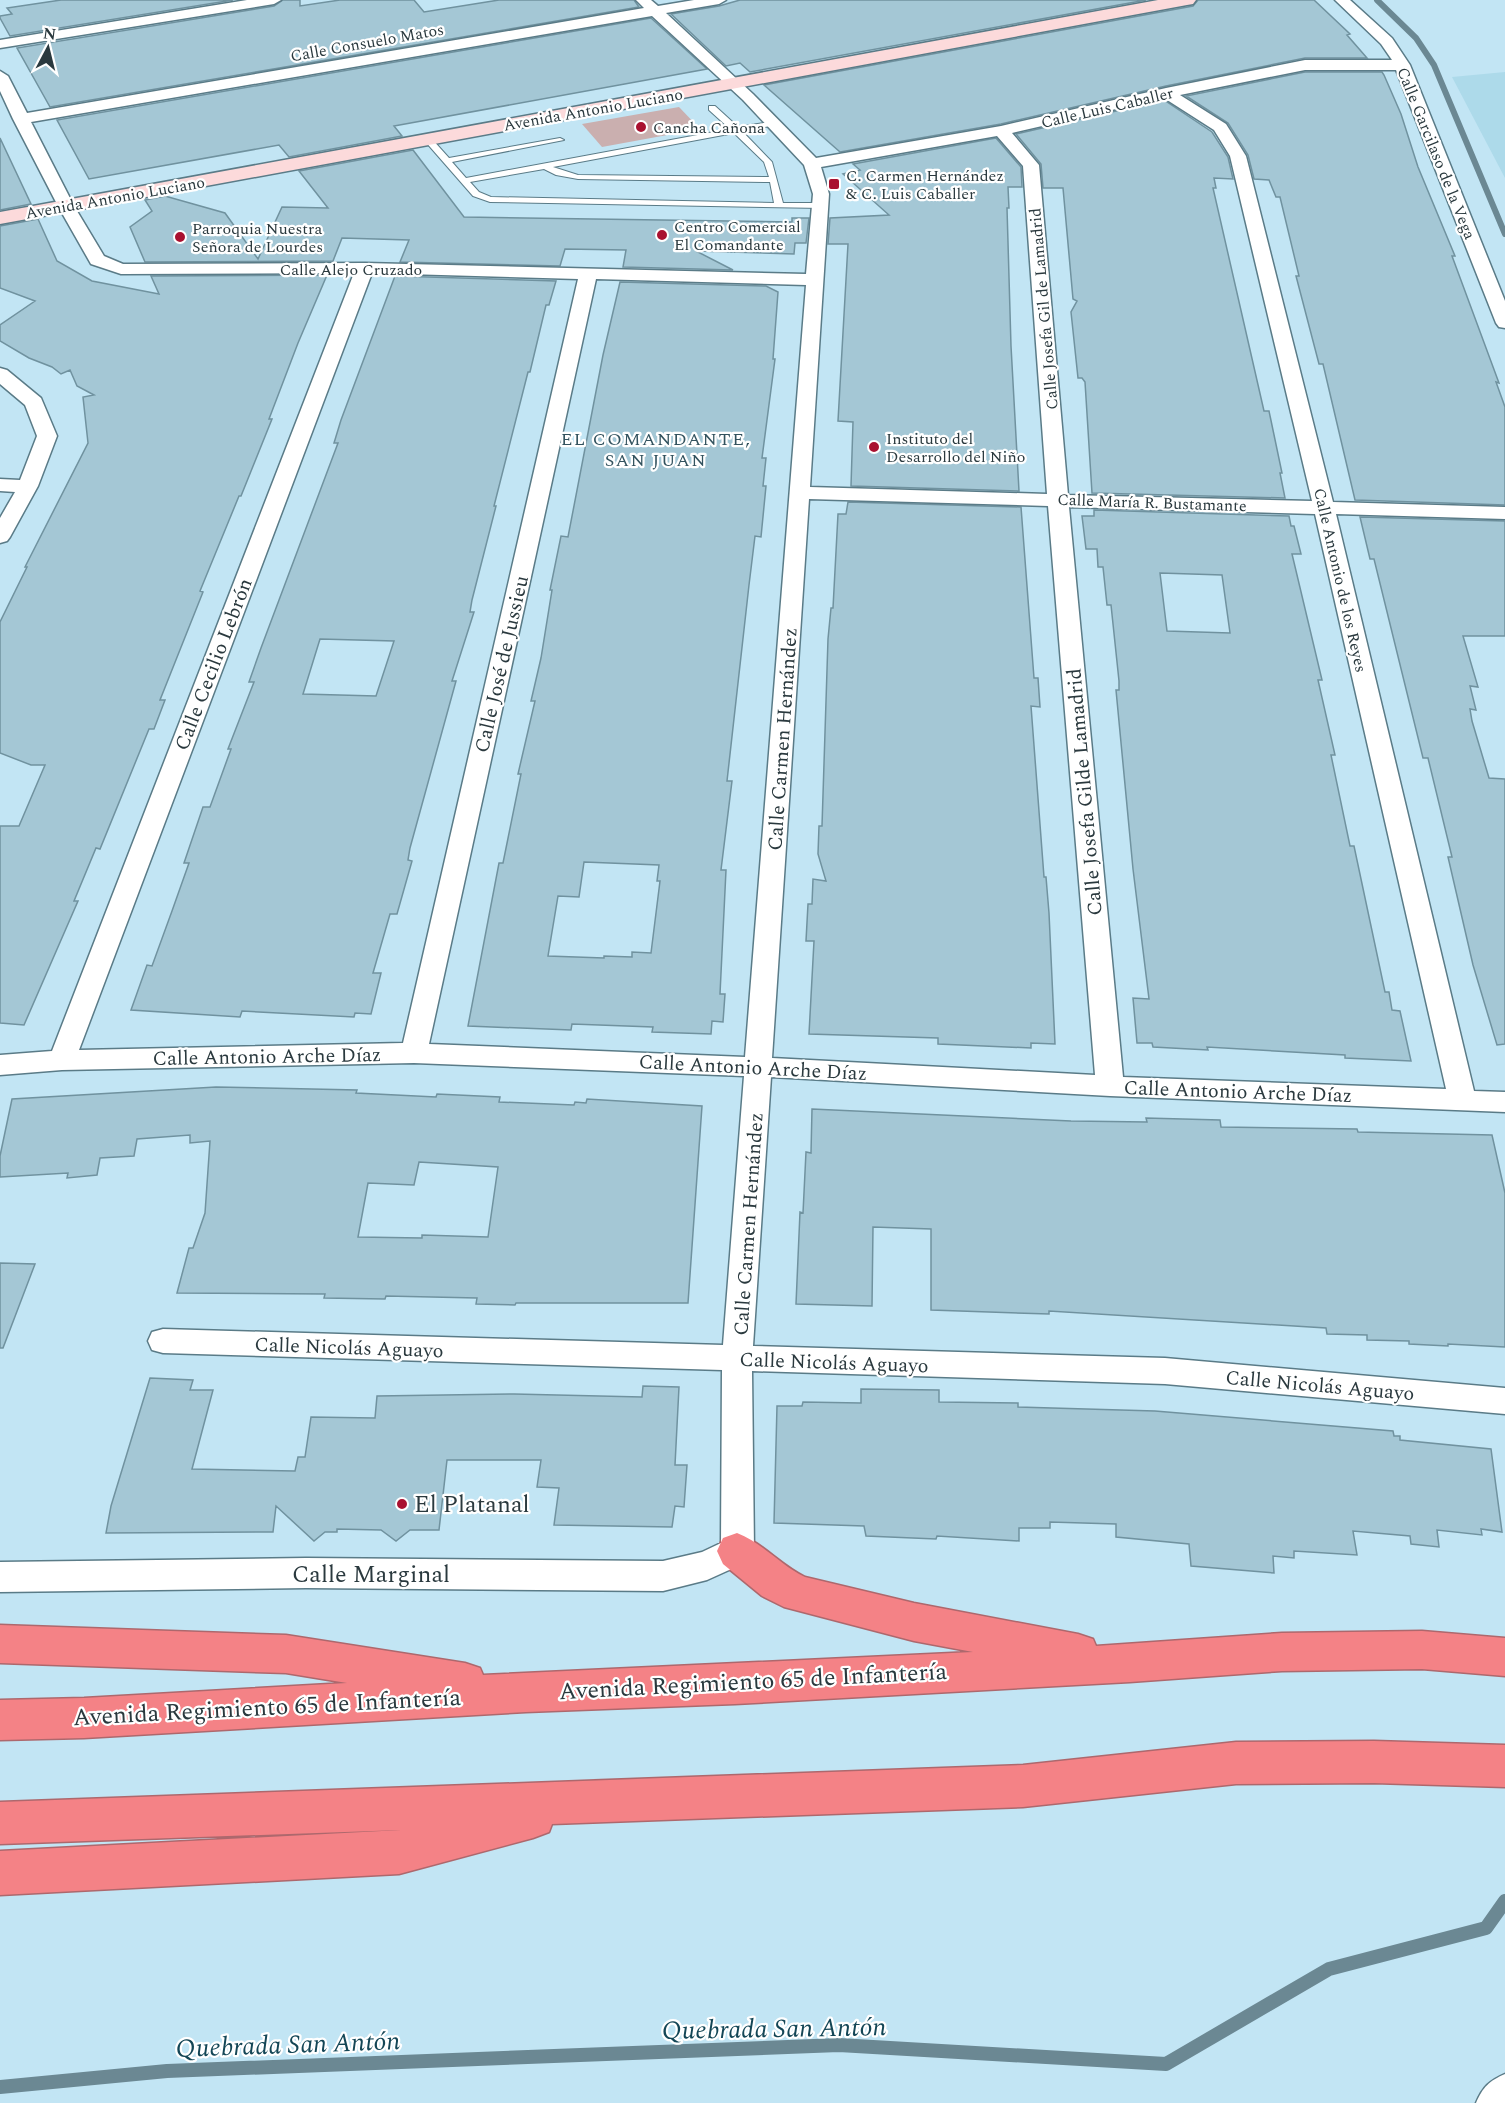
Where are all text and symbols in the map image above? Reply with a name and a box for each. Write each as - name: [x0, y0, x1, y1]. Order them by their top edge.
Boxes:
- north arrow: [18, 18, 78, 78]
- street label: Calle Consuelo Matos: [289, 18, 446, 68]
- text: N: [42, 21, 58, 47]
- street label: Calle Garcilaso de la Vega: [1390, 64, 1482, 243]
- street label: Calle Luis Caballer: [1039, 81, 1176, 135]
- street label: Avenida Antonio Luciano: [502, 82, 685, 138]
- place label: Cancha Cañona: [653, 116, 765, 140]
- marker: Cancha Cañona: [634, 120, 648, 134]
- place label: C. Carmen Hernández & C. Luis Caballer: [846, 164, 1004, 206]
- street label: Avenida Antonio Luciano: [24, 170, 207, 226]
- marker: C. Carmen Hernández & C. Luis Caballer: [827, 177, 841, 191]
- street label: Calle Josefa Gil de Lamadrid: [1023, 207, 1065, 411]
- place label: Centro Comercial El Comandante: [674, 215, 801, 257]
- place label: Parroquia Nuestra Señora de Lourdes: [192, 217, 323, 259]
- marker: Centro Comercial El Comandante: [655, 228, 669, 242]
- marker: Parroquia Nuestra Señora de Lourdes: [173, 230, 187, 244]
- street label: Calle Alejo Cruzado: [280, 258, 422, 282]
- district label: EL COMANDANTE, SAN JUAN: [561, 426, 751, 474]
- place label: Instituto del Desarrollo del Niño: [886, 427, 1025, 469]
- marker: Instituto del Desarrollo del Niño: [867, 440, 881, 454]
- street label: Calle Antonio de los Reyes: [1307, 486, 1373, 675]
- street label: Calle María R. Bustamante: [1057, 488, 1247, 518]
- street label: Calle José de Jussieu: [467, 573, 537, 756]
- street label: Calle Cecilio Lebrón: [167, 574, 261, 755]
- street label: Calle Carmen Hernández: [760, 626, 806, 852]
- street label: Calle Josefa Gilde Lamadrid: [1059, 667, 1111, 917]
- street label: Calle Antonio Arche Díaz: [152, 1040, 382, 1074]
- street label: Calle Antonio Arche Díaz: [638, 1047, 868, 1089]
- street label: Calle Antonio Arche Díaz: [1123, 1073, 1353, 1111]
- street label: Calle Carmen Hernández: [726, 1111, 772, 1337]
- street label: Calle Nicolás Aguayo: [254, 1330, 444, 1366]
- street label: Calle Nicolás Aguayo: [739, 1345, 929, 1381]
- street label: Calle Nicolás Aguayo: [1224, 1363, 1416, 1409]
- place label: El Platanal: [414, 1487, 530, 1523]
- marker: El Platanal: [395, 1497, 409, 1511]
- street label: Calle Marginal: [292, 1557, 450, 1593]
- street label: Avenida Regimiento 65 de Infantería: [558, 1654, 948, 1710]
- street label: Avenida Regimiento 65 de Infantería: [72, 1680, 462, 1736]
- water label: Quebrada San Antón: [661, 2007, 887, 2051]
- water label: Quebrada San Antón: [175, 2021, 401, 2069]

